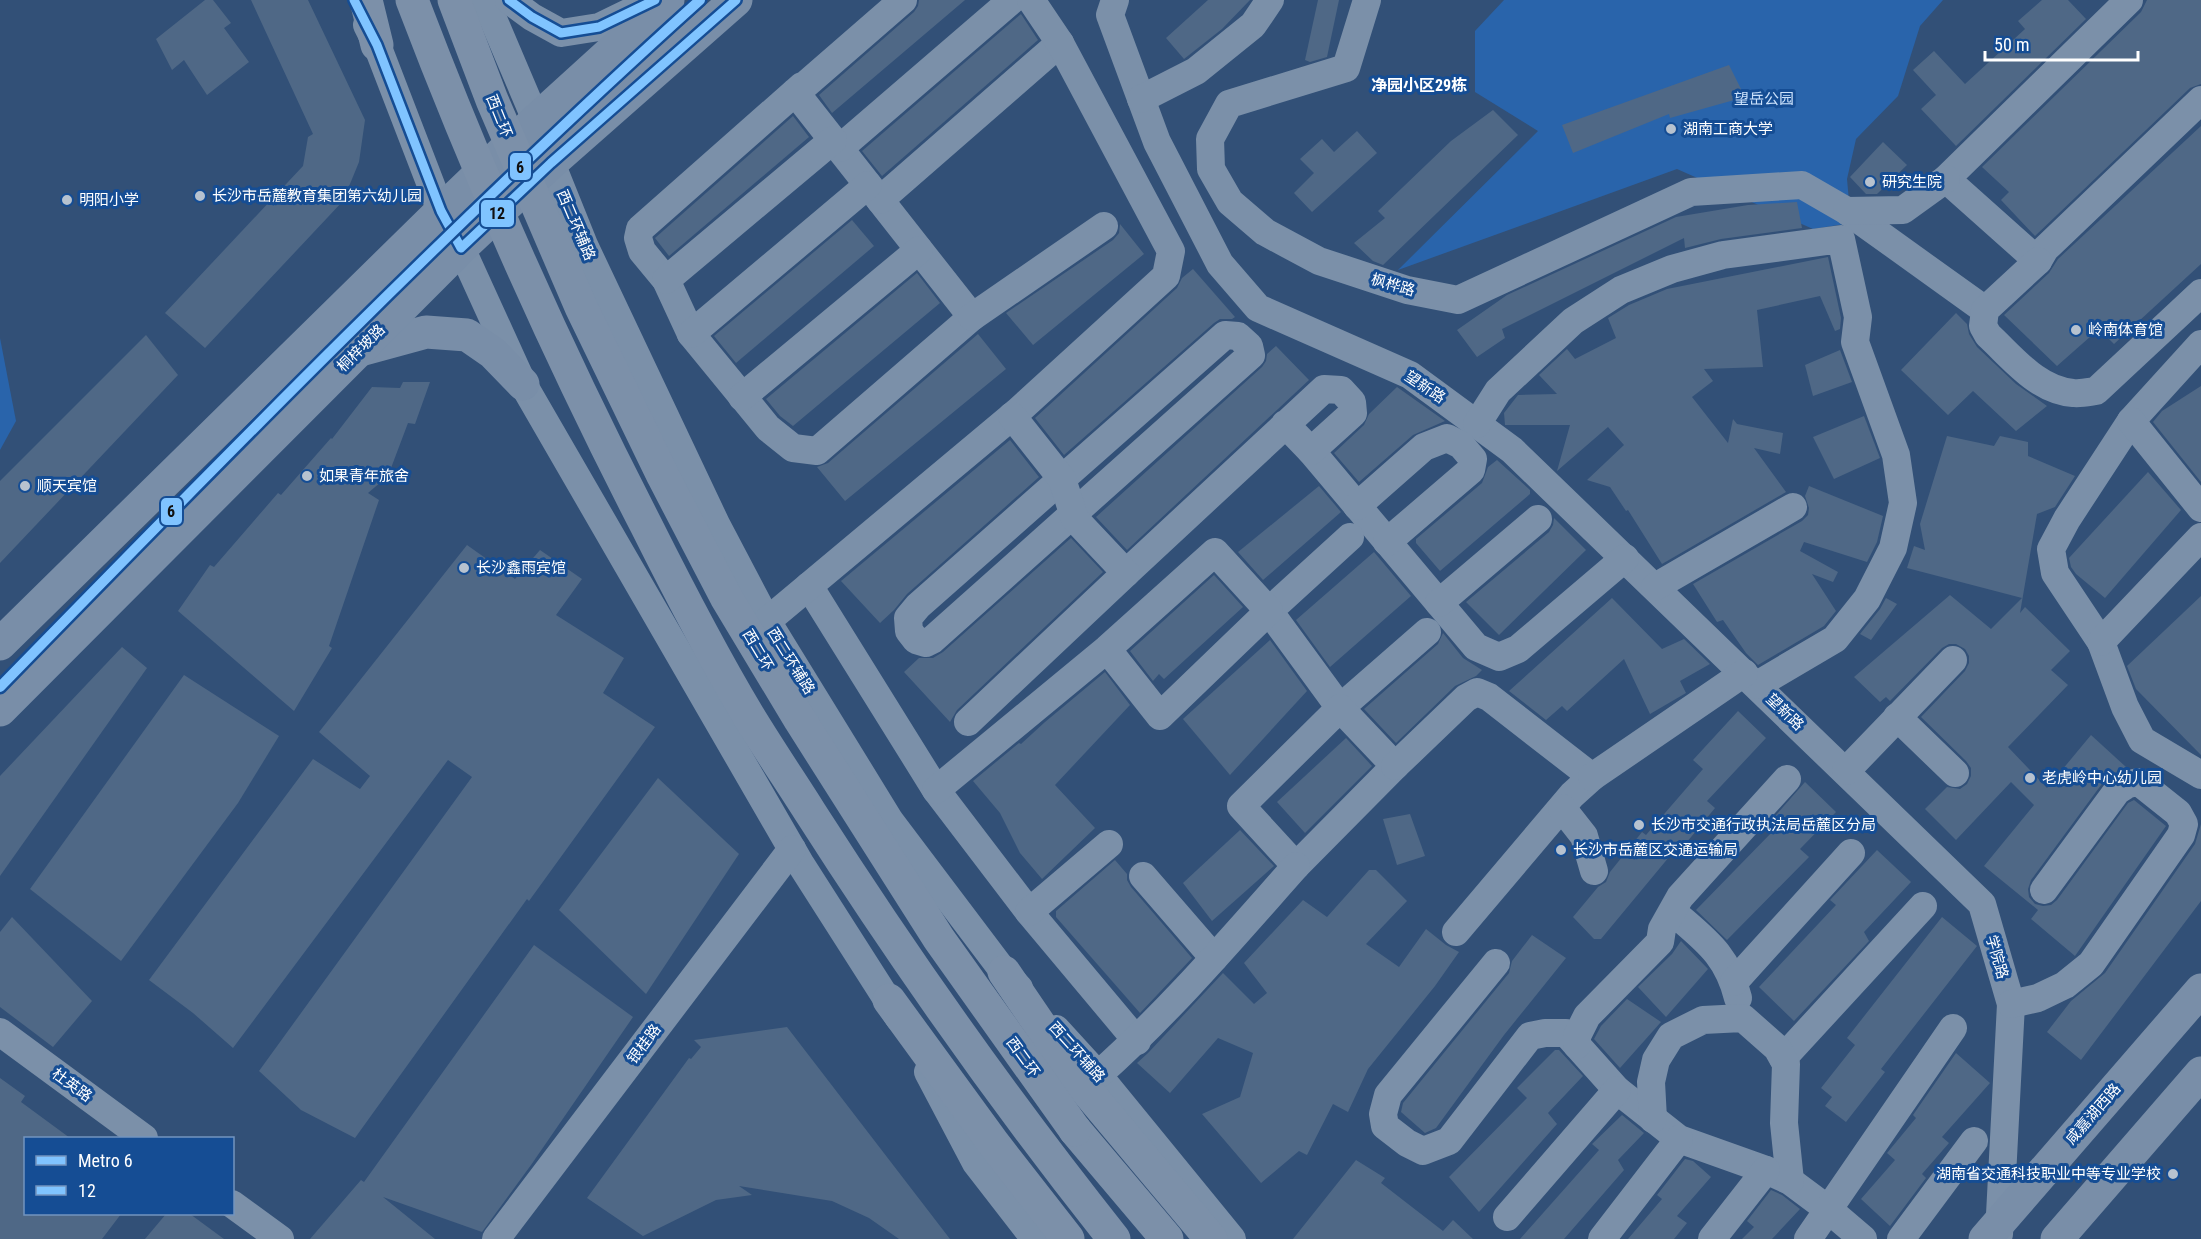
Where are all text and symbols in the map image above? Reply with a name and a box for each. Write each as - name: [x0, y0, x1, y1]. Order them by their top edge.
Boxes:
- scale bar: [1985, 24, 2138, 62]
- text: 50 m: [1994, 34, 2029, 55]
- district label: 净园小区29栋: [1371, 76, 1467, 95]
- park label: 望岳公园: [1734, 90, 1794, 108]
- street label: 西二环: [482, 92, 516, 140]
- place label: 湖南工商大学: [1683, 120, 1773, 138]
- marker: 湖南工商大学: [1664, 122, 1678, 136]
- line badge: 6: [509, 152, 532, 181]
- text: 6: [516, 158, 524, 177]
- place label: 研究生院: [1882, 173, 1942, 191]
- marker: 研究生院: [1863, 175, 1877, 189]
- place label: 长沙市岳麓教育集团第六幼儿园: [212, 187, 422, 205]
- street label: 西二环辅路: [553, 187, 599, 263]
- marker: 长沙市岳麓教育集团第六幼儿园: [193, 189, 207, 203]
- place label: 明阳小学: [79, 191, 139, 209]
- marker: 明阳小学: [60, 193, 74, 207]
- line badge: 12: [480, 199, 515, 228]
- text: 12: [489, 204, 505, 223]
- street label: 枫桦路: [1369, 270, 1417, 300]
- street label: 桐梓坡路: [333, 320, 389, 376]
- place label: 岭南体育馆: [2088, 321, 2163, 339]
- marker: 岭南体育馆: [2069, 323, 2083, 337]
- street label: 望新路: [1401, 367, 1449, 407]
- place label: 如果青年旅舍: [319, 467, 409, 485]
- marker: 如果青年旅舍: [300, 469, 314, 483]
- place label: 顺天宾馆: [37, 477, 97, 495]
- marker: 顺天宾馆: [18, 479, 32, 493]
- line badge: 6: [160, 497, 183, 526]
- text: 6: [167, 502, 175, 521]
- place label: 长沙鑫雨宾馆: [476, 559, 566, 577]
- marker: 长沙鑫雨宾馆: [457, 561, 471, 575]
- street label: 西二环辅路: [763, 624, 819, 698]
- street label: 西二环: [739, 626, 777, 674]
- street label: 望新路: [1763, 690, 1807, 734]
- place label: 老虎岭中心幼儿园: [2042, 769, 2162, 787]
- marker: 老虎岭中心幼儿园: [2023, 771, 2037, 785]
- place label: 长沙市交通行政执法局岳麓区分局: [1651, 816, 1876, 834]
- marker: 长沙市交通行政执法局岳麓区分局: [1632, 818, 1646, 832]
- place label: 长沙市岳麓区交通运输局: [1573, 841, 1738, 859]
- marker: 长沙市岳麓区交通运输局: [1554, 843, 1568, 857]
- street label: 学院路: [1982, 933, 2012, 981]
- street label: 西二环辅路: [1045, 1018, 1109, 1086]
- street label: 银桂路: [623, 1021, 665, 1067]
- street label: 西二环: [1002, 1034, 1044, 1080]
- street label: 杜英路: [49, 1064, 95, 1106]
- street label: 咸嘉湖西路: [2062, 1080, 2124, 1148]
- legend: [24, 1137, 234, 1215]
- text: Metro 6: [78, 1150, 133, 1171]
- place label: 湖南省交通科技职业中等专业学校: [1936, 1165, 2161, 1183]
- marker: 湖南省交通科技职业中等专业学校: [2166, 1167, 2180, 1181]
- text: 12: [78, 1180, 96, 1201]

